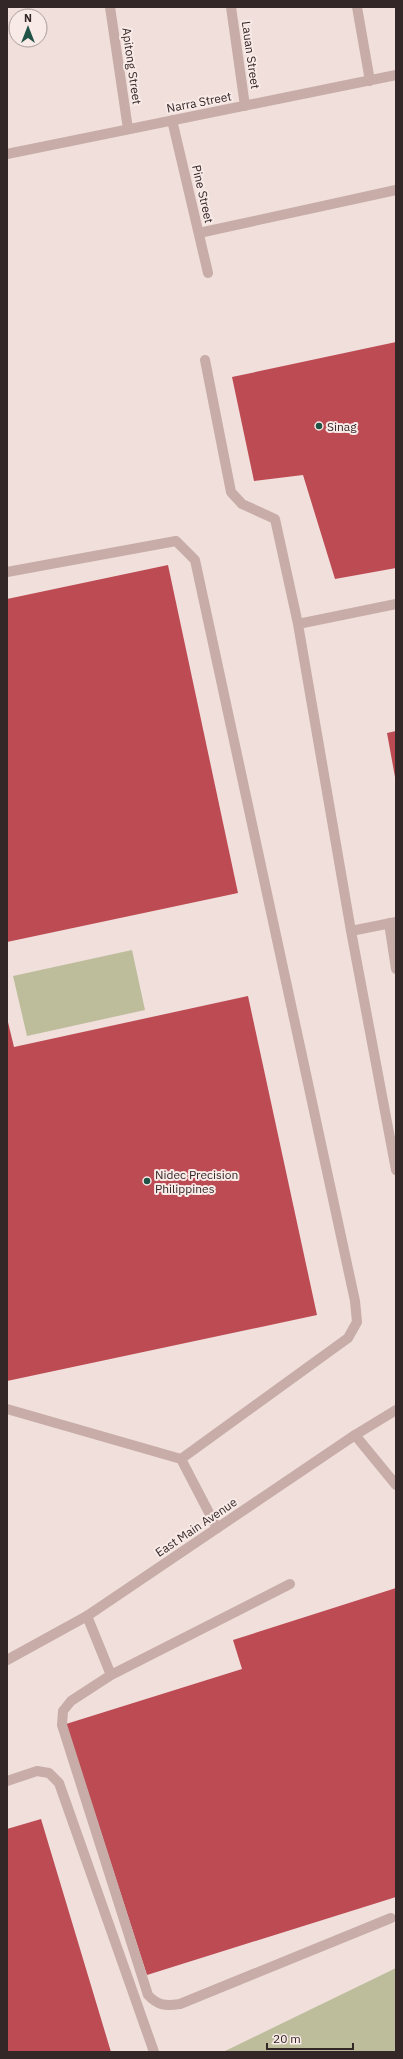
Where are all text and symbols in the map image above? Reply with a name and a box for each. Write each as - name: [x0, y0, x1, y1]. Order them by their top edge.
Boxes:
- north arrow: [8, 8, 48, 48]
- text: N: [24, 11, 32, 25]
- street label: Lauan Street: [239, 20, 263, 90]
- street label: Apitong Street: [119, 27, 145, 105]
- street label: Narra Street: [165, 88, 233, 116]
- street label: Pine Street: [189, 163, 217, 225]
- place label: Sinag: [327, 419, 357, 434]
- marker: Sinag: [314, 421, 324, 431]
- place label: Nidec Precision Philippines: [155, 1167, 238, 1196]
- marker: Nidec Precision Philippines: [142, 1176, 152, 1186]
- street label: East Main Avenue: [152, 1494, 240, 1560]
- scale bar: [267, 2025, 353, 2051]
- text: 20 m: [273, 2031, 301, 2046]

